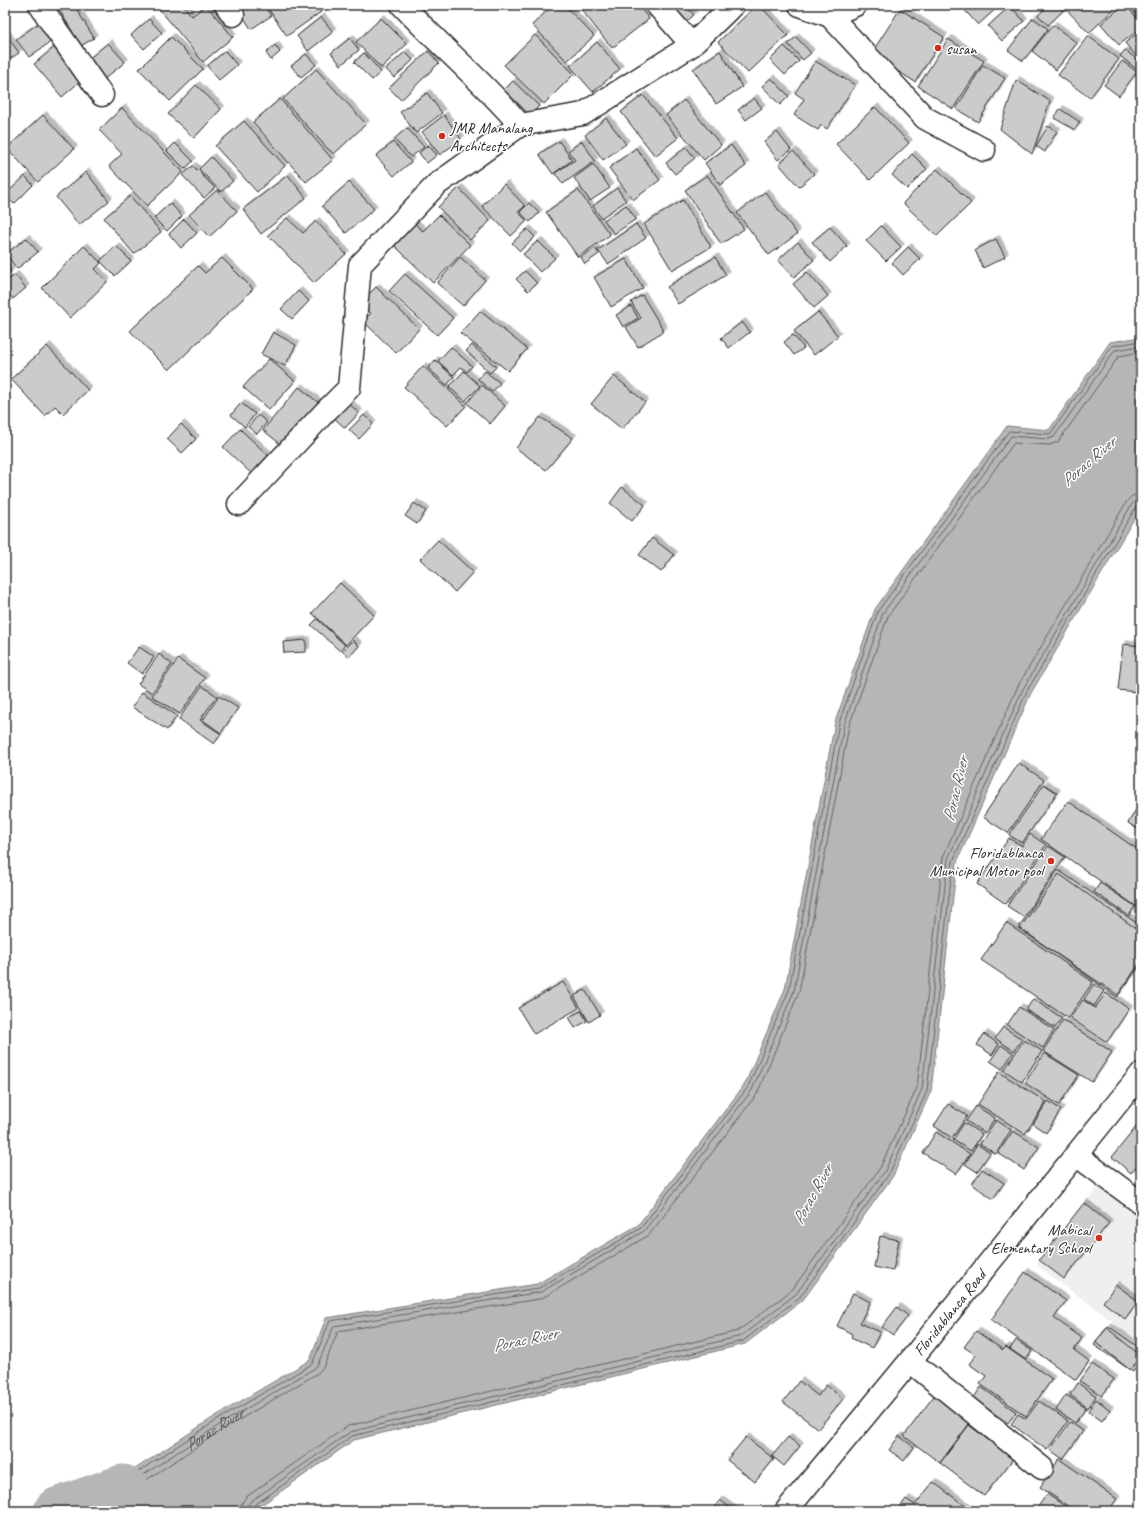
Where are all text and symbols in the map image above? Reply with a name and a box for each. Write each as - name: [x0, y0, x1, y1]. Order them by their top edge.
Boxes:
- place label: susan: [946, 39, 977, 59]
- marker: susan: [933, 43, 943, 53]
- place label: JMR Manalang Architects: [449, 118, 534, 156]
- marker: JMR Manalang Architects: [437, 131, 447, 141]
- water label: Porac River: [1057, 430, 1122, 491]
- water label: Porac River: [938, 752, 974, 823]
- place label: Floridablanca Municipal Motor pool: [930, 843, 1046, 881]
- marker: Floridablanca Municipal Motor pool: [1046, 856, 1056, 866]
- water label: Porac River: [787, 1158, 839, 1228]
- place label: Mabical Elementary School: [991, 1220, 1094, 1258]
- marker: Mabical Elementary School: [1094, 1233, 1104, 1243]
- street label: Floridablanca Road: [909, 1264, 992, 1360]
- water label: Porac River: [491, 1322, 562, 1357]
- water label: Porac River: [181, 1401, 250, 1456]

